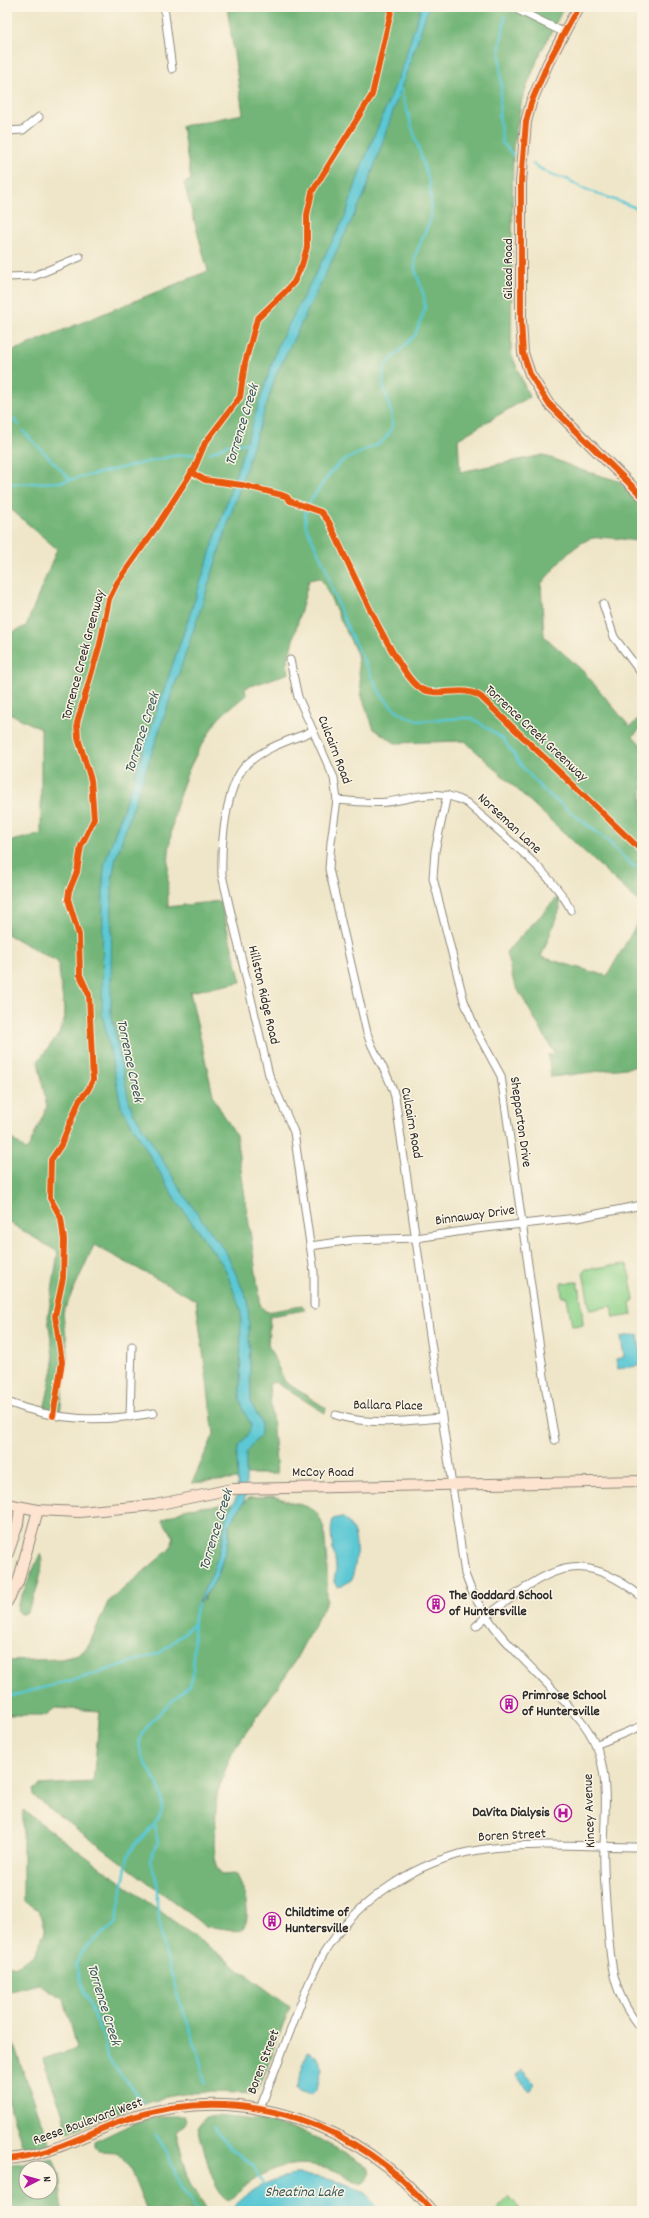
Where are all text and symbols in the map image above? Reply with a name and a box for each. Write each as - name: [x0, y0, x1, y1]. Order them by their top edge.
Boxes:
- street label: Gilead Road: [499, 238, 519, 300]
- water label: Torrence Creek: [220, 380, 266, 469]
- street label: Torrence Creek Greenway: [57, 587, 111, 722]
- street label: Torrence Creek Greenway: [480, 681, 592, 787]
- water label: Torrence Creek: [119, 688, 167, 777]
- street label: Culcairn Road: [312, 713, 356, 787]
- street label: Norseman Lane: [472, 789, 546, 859]
- street label: Hillston Ridge Road: [242, 944, 284, 1046]
- water label: Torrence Creek: [109, 1017, 149, 1106]
- street label: Shepparton Drive: [504, 1075, 536, 1169]
- street label: Culcairn Road: [395, 1086, 427, 1160]
- street label: Binnaway Drive: [434, 1201, 516, 1231]
- street label: Ballara Place: [353, 1395, 423, 1417]
- street label: McCoy Road: [292, 1463, 354, 1483]
- water label: Torrence Creek: [194, 1485, 240, 1574]
- place label: The Goddard School of Huntersville: [449, 1586, 553, 1622]
- building icon: The Goddard School of Huntersville: [426, 1594, 446, 1614]
- place label: Primrose School of Huntersville: [522, 1686, 607, 1722]
- building icon: Primrose School of Huntersville: [499, 1694, 519, 1714]
- street label: Kincey Avenue: [579, 1773, 601, 1849]
- place label: DaVita Dialysis: [472, 1803, 550, 1823]
- hospital icon: DaVita Dialysis: [553, 1803, 573, 1823]
- street label: Boren Street: [478, 1824, 546, 1848]
- place label: Childtime of Huntersville: [285, 1903, 350, 1939]
- building icon: Childtime of Huntersville: [262, 1911, 282, 1931]
- water label: Torrence Creek: [80, 1961, 126, 2050]
- street label: Boren Street: [242, 2027, 286, 2097]
- street label: Reese Boulevard West: [30, 2093, 146, 2151]
- north arrow: [18, 2160, 58, 2200]
- text: N: [38, 2176, 54, 2183]
- water label: Sheatina Lake: [265, 2182, 345, 2204]

